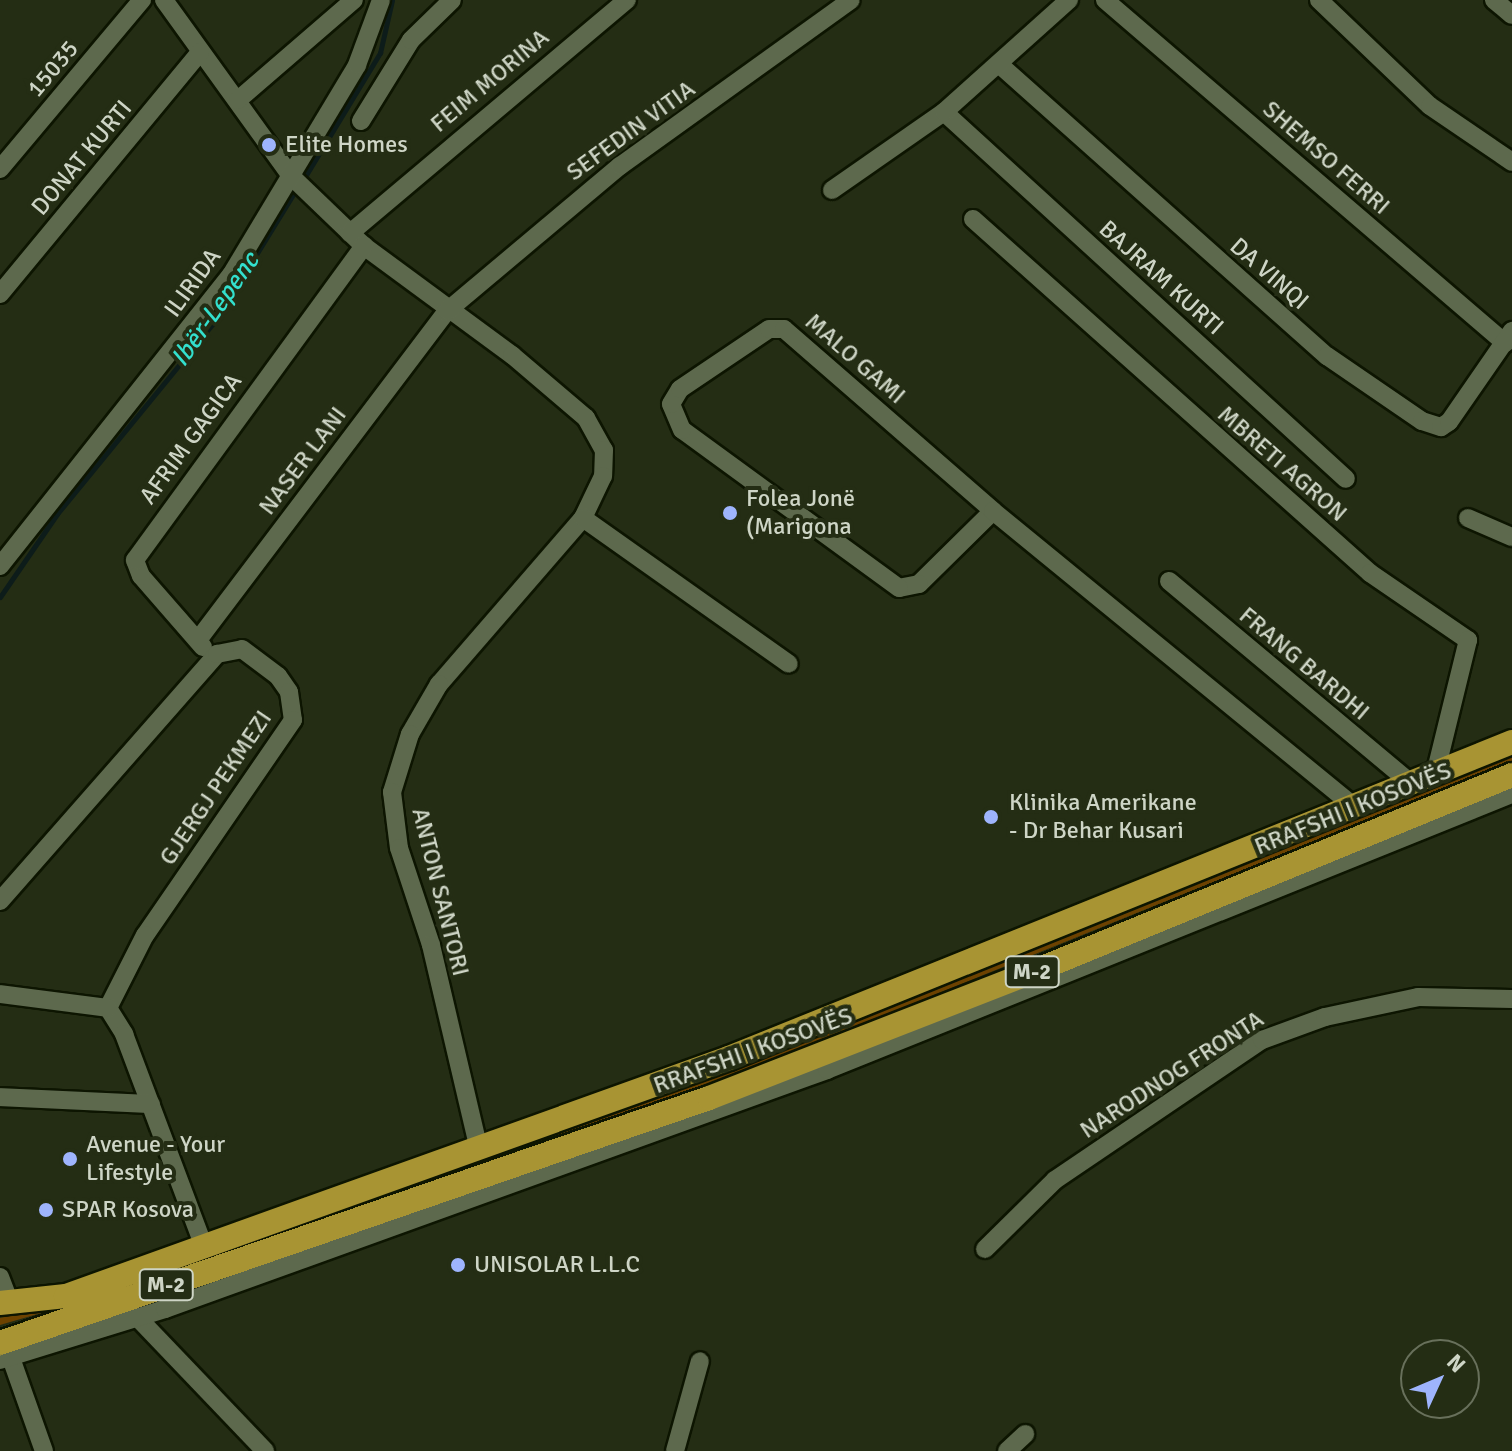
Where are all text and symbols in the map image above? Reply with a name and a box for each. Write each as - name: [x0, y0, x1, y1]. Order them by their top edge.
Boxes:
- street label: FEIM MORINA: [425, 23, 555, 139]
- street label: 15035: [21, 35, 85, 103]
- street label: SEFEDIN VITIA: [561, 75, 701, 187]
- street label: DONAT KURTI: [26, 95, 138, 221]
- street label: SHEMSO FERRI: [1257, 95, 1395, 221]
- place label: Elite Homes: [285, 131, 408, 159]
- marker: Elite Homes: [260, 136, 278, 154]
- street label: BAJRAM KURTI: [1093, 215, 1229, 341]
- street label: DA VINQI: [1224, 232, 1314, 316]
- street label: ILIRIDA: [159, 243, 227, 323]
- water label: Ibër-Lepenc: [165, 247, 267, 373]
- street label: MALO GAMI: [799, 308, 911, 410]
- street label: AFRIM GAGICA: [134, 368, 248, 510]
- street label: MBRETI AGRON: [1211, 400, 1353, 528]
- street label: NASER LANI: [253, 401, 353, 521]
- place label: Folea Jonë (Marigona: [746, 485, 855, 541]
- marker: Folea Jonë (Marigona: [721, 504, 739, 522]
- street label: FRANG BARDHI: [1233, 601, 1375, 727]
- street label: GJERGJ PEKMEZI: [154, 705, 278, 871]
- street label: RRAFSHI I KOSOVËS: [1250, 756, 1456, 862]
- place label: Klinika Amerikane - Dr Behar Kusari: [1009, 789, 1197, 845]
- street label: ANTON SANTORI: [405, 805, 475, 979]
- marker: Klinika Amerikane - Dr Behar Kusari: [980, 806, 1002, 828]
- road number: M-2: [1004, 954, 1060, 990]
- street label: RRAFSHI I KOSOVËS: [650, 1002, 856, 1100]
- street label: NARODNOG FRONTA: [1075, 1005, 1269, 1145]
- place label: Avenue - Your Lifestyle: [86, 1131, 225, 1187]
- marker: Avenue - Your Lifestyle: [61, 1150, 79, 1168]
- place label: SPAR Kosova: [62, 1196, 194, 1224]
- marker: SPAR Kosova: [37, 1201, 55, 1219]
- place label: UNISOLAR L.L.C: [474, 1251, 640, 1279]
- marker: UNISOLAR L.L.C: [449, 1256, 467, 1274]
- road number: M-2: [138, 1267, 194, 1303]
- north arrow: [1400, 1339, 1480, 1419]
- text: N: [1441, 1348, 1471, 1378]

